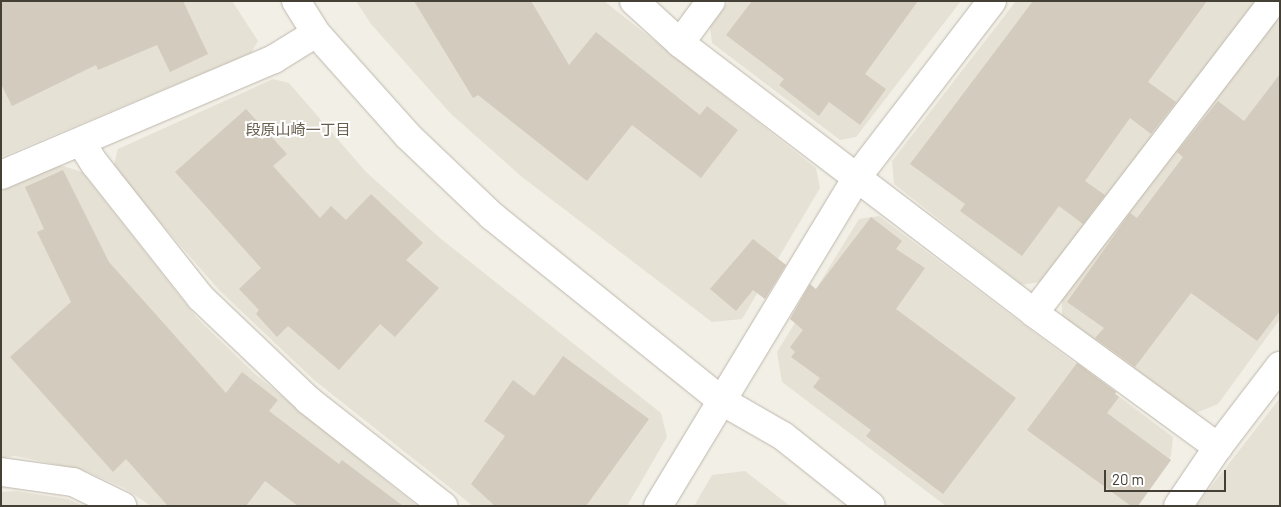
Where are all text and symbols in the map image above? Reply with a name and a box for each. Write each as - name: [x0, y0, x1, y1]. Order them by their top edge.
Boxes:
- district label: 段原山崎一丁目: [246, 121, 350, 139]
- scale bar: [1106, 460, 1228, 492]
- text: 20 m: [1112, 470, 1144, 488]

